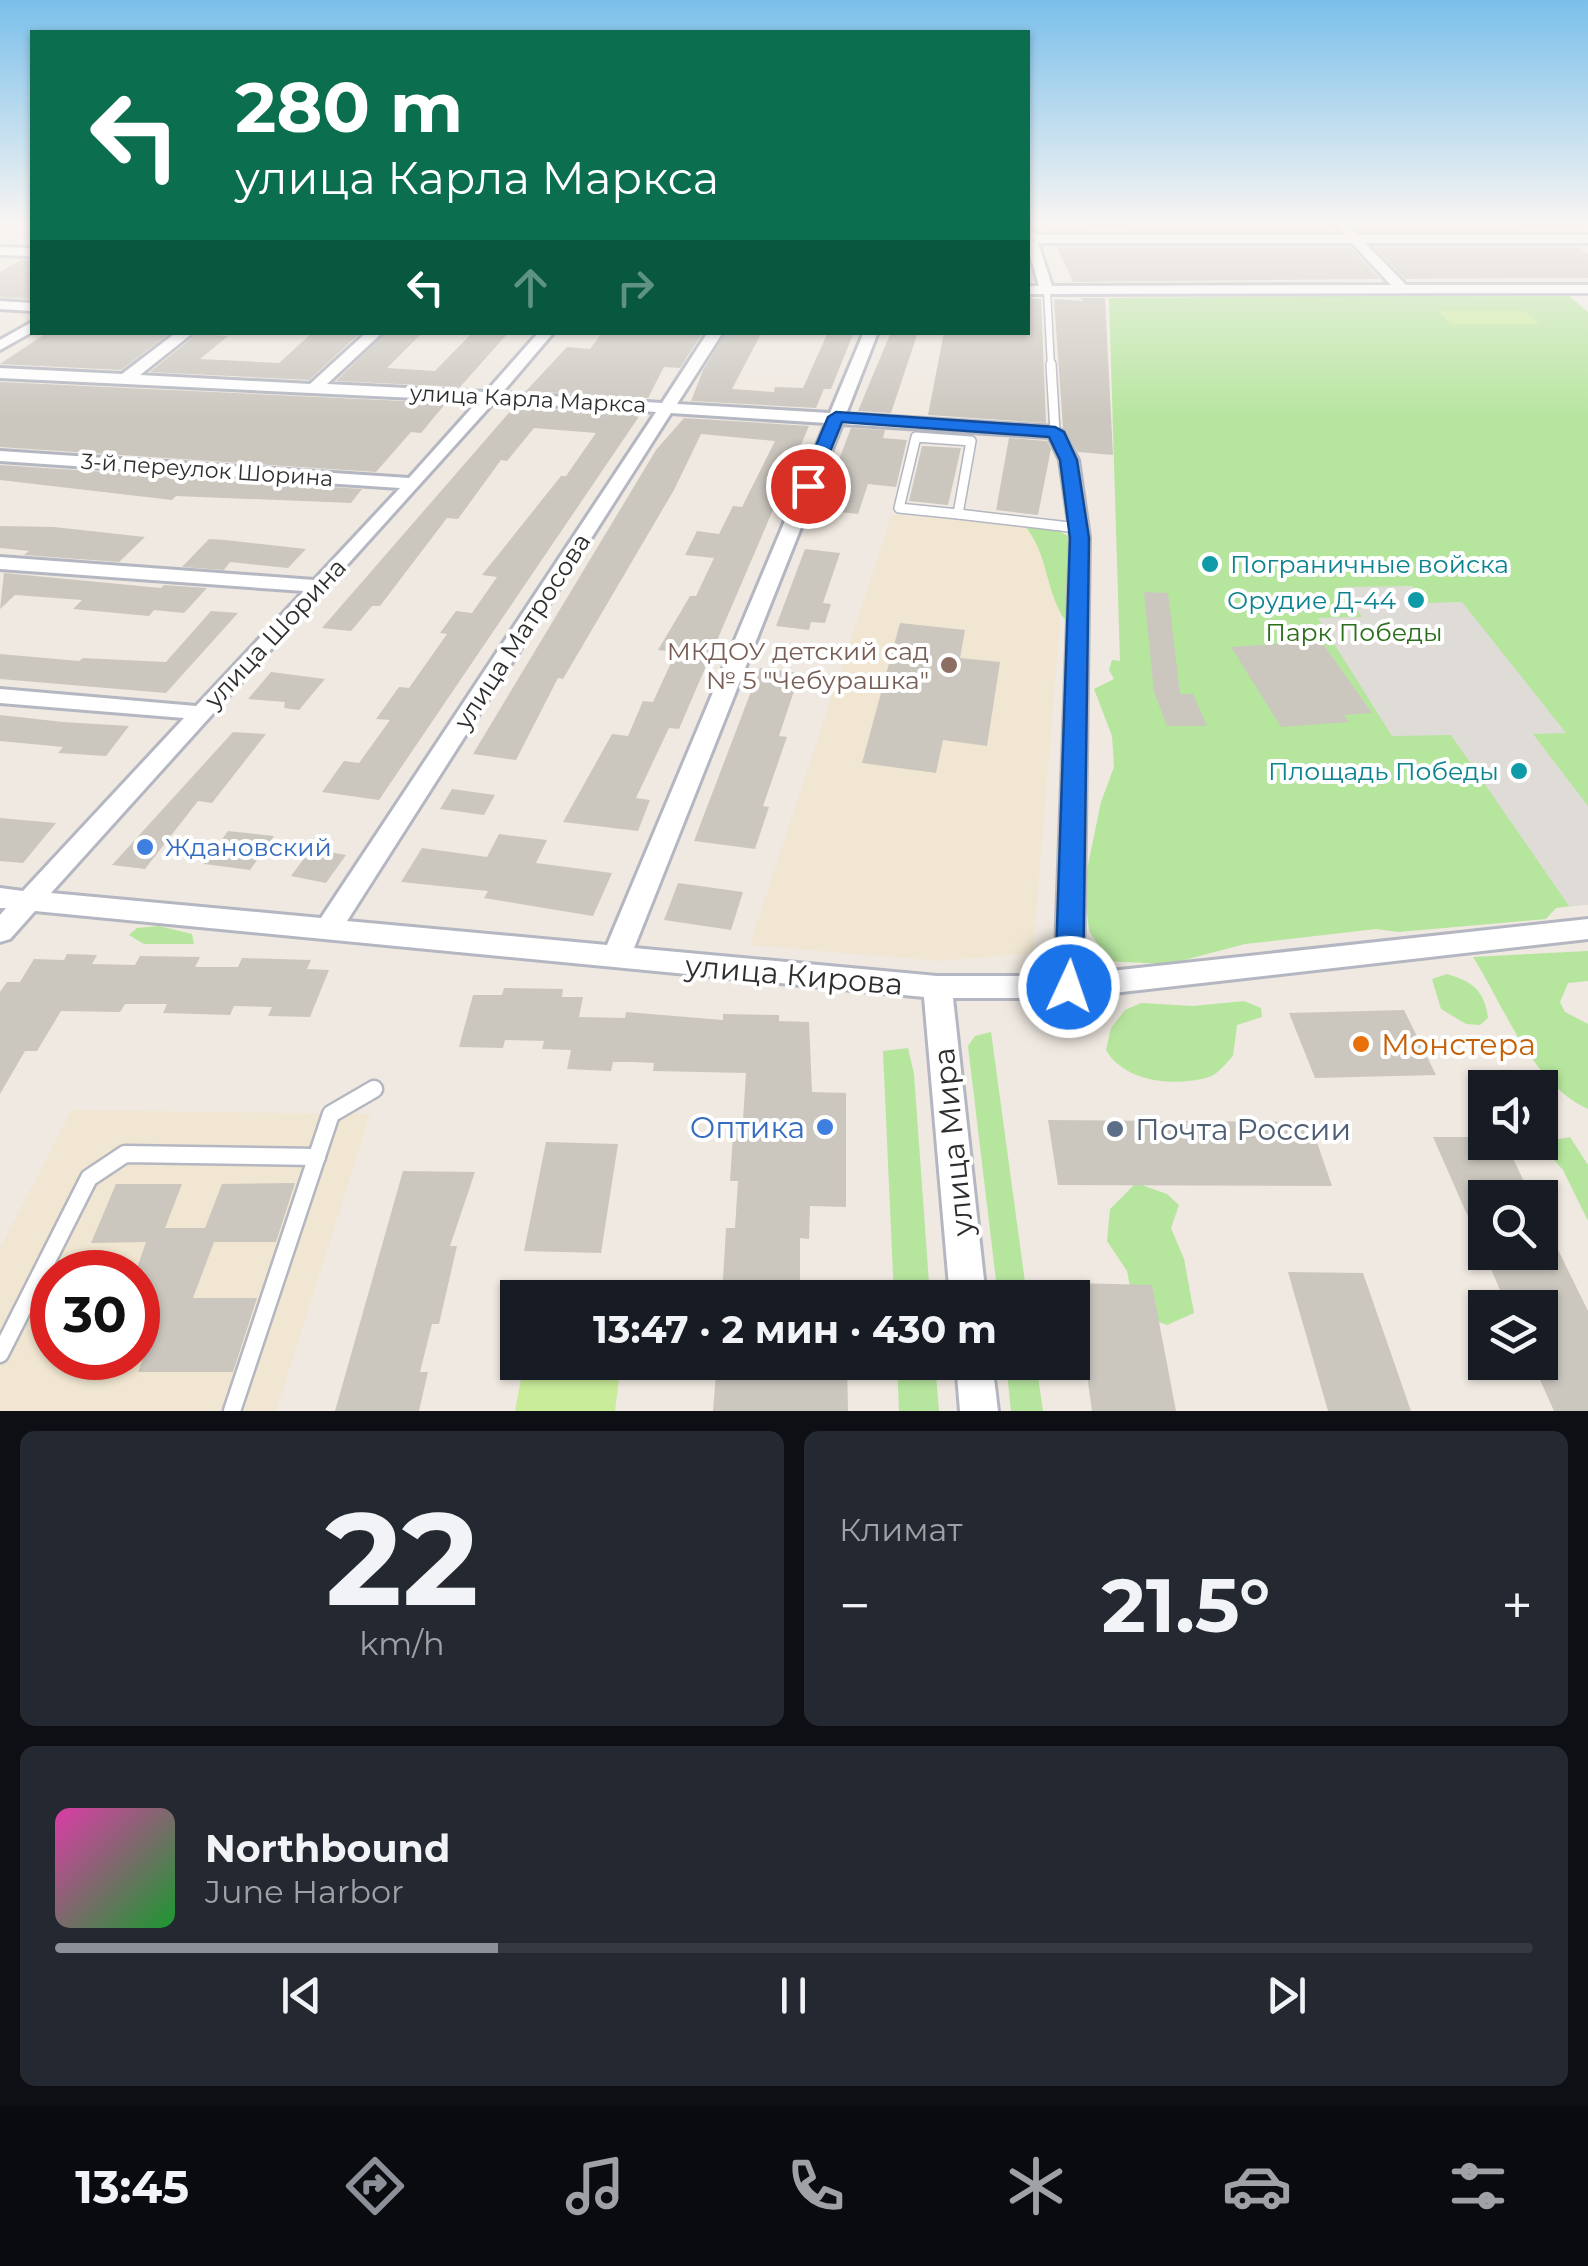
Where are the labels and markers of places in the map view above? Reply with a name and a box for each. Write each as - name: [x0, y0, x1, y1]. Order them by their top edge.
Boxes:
- pin: [766, 444, 851, 529]
- place label: Пограничные войска: [1230, 549, 1509, 579]
- marker: Пограничные войска: [1199, 553, 1221, 575]
- place label: Орудие Д-44: [1227, 585, 1396, 615]
- marker: Орудие Д-44: [1405, 589, 1427, 611]
- place label: МКДОУ детский сад № 5 "Чебурашка": [667, 636, 929, 695]
- marker: МКДОУ детский сад № 5 "Чебурашка": [938, 654, 960, 676]
- place label: Площадь Победы: [1268, 756, 1499, 786]
- marker: Площадь Победы: [1508, 760, 1530, 782]
- place label: Ждановский: [165, 832, 332, 862]
- marker: Ждановский: [134, 836, 156, 858]
- place label: Монстера: [1381, 1026, 1536, 1063]
- marker: Монстера: [1350, 1033, 1372, 1055]
- place label: Оптика: [690, 1109, 805, 1146]
- place label: Почта России: [1135, 1111, 1351, 1148]
- marker: Оптика: [814, 1116, 836, 1138]
- marker: Почта России: [1104, 1118, 1126, 1140]

